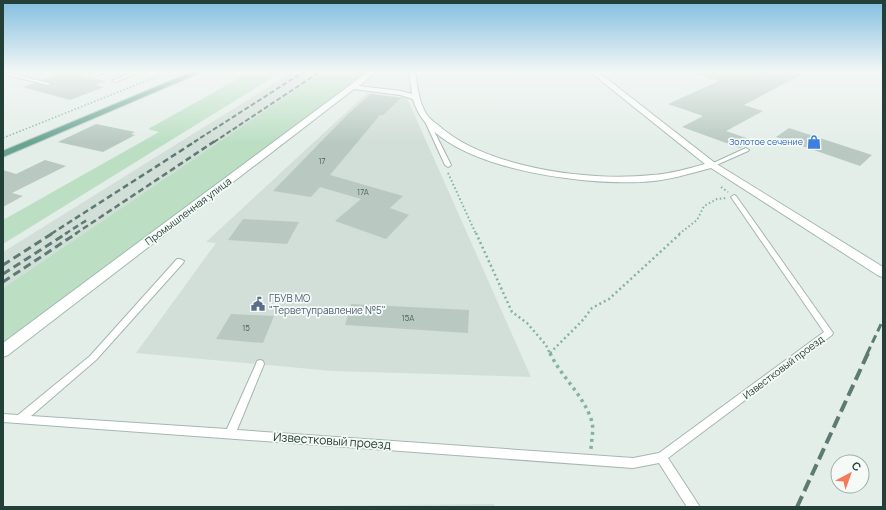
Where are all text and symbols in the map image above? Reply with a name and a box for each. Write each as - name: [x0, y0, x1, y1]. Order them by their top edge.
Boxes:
- shop icon: Золотое сечение: [806, 134, 822, 150]
- place label: Золотое сечение: [729, 135, 803, 148]
- house number: 17: [318, 155, 326, 166]
- street label: Промышленная улица: [142, 174, 234, 248]
- house number: 17А: [357, 186, 369, 197]
- place label: ГБУВ МО "Терветуправление №5": [269, 291, 386, 317]
- public building icon: ГБУВ МО "Терветуправление №5": [250, 296, 266, 312]
- house number: 15А: [402, 312, 414, 323]
- house number: 15: [242, 322, 250, 333]
- street label: Известковый проезд: [740, 332, 826, 402]
- street label: Известковый проезд: [273, 428, 391, 453]
- north arrow: [830, 454, 870, 494]
- text: С: [849, 458, 865, 474]

